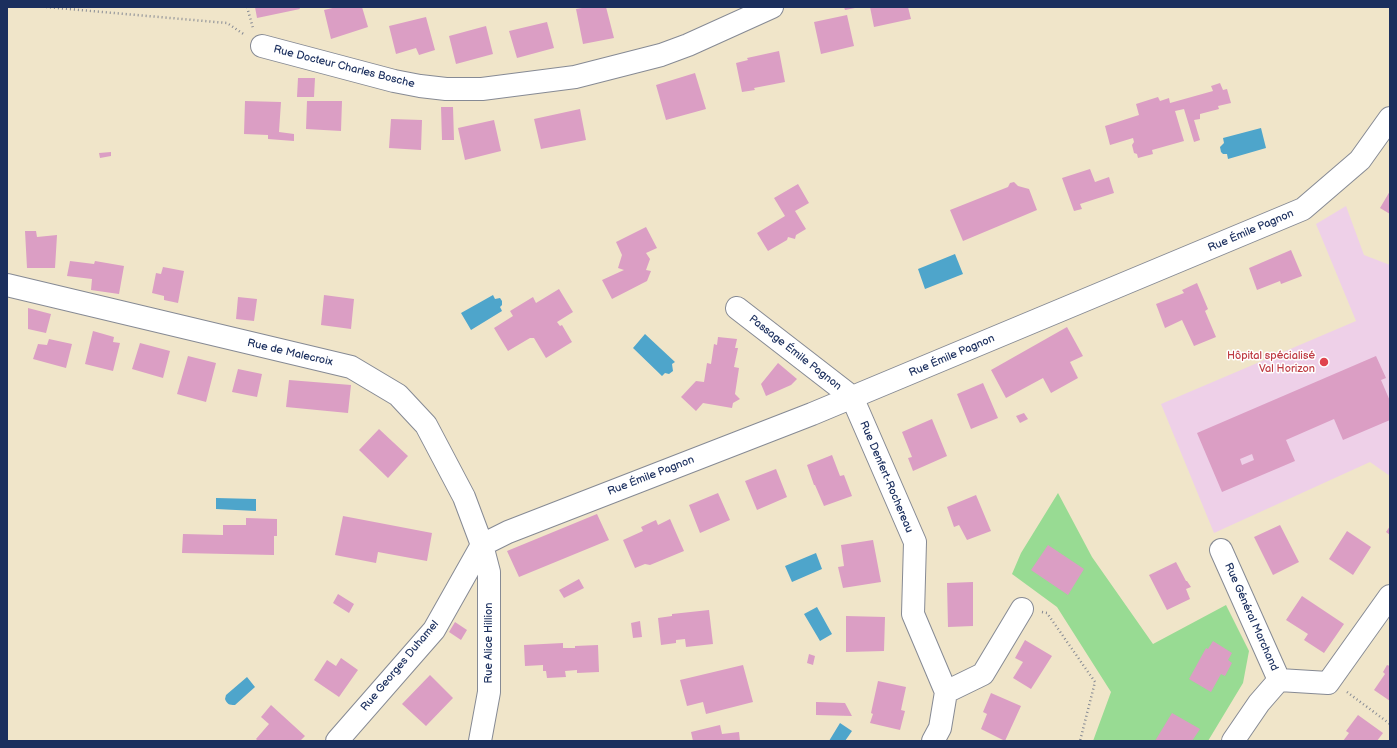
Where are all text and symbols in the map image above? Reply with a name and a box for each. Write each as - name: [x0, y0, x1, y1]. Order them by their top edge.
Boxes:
- street label: Rue Docteur Charles Bosche: [272, 43, 416, 91]
- street label: Rue Émile Pagnon: [1206, 207, 1296, 255]
- street label: Passage Émile Pagnon: [746, 313, 844, 393]
- street label: Rue Émile Pagnon: [907, 332, 997, 380]
- street label: Rue de Malecroix: [246, 337, 334, 369]
- place label: Hôpital spécialisé Val Horizon: [1227, 349, 1315, 375]
- marker: Hôpital spécialisé Val Horizon: [1318, 356, 1330, 368]
- street label: Rue Denfert-Rochereau: [856, 419, 916, 535]
- street label: Rue Émile Pagnon: [606, 453, 696, 499]
- street label: Rue Général Marchand: [1221, 561, 1281, 673]
- street label: Rue Alice Hillion: [482, 602, 496, 684]
- street label: Rue Georges Duhamel: [358, 618, 442, 714]

